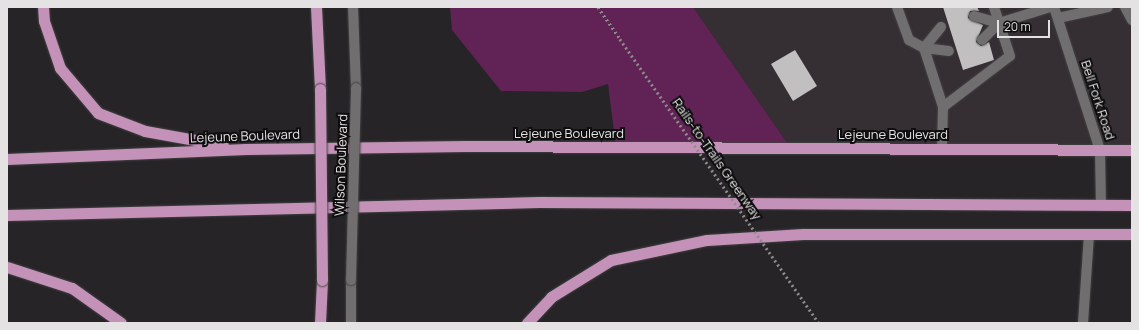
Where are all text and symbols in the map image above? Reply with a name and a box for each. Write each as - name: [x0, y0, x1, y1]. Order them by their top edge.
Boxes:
- scale bar: [999, 12, 1052, 38]
- text: 20 m: [1004, 18, 1031, 35]
- street label: Bell Fork Road: [1078, 58, 1118, 142]
- street label: Rails-to-Trails Greenway: [669, 95, 765, 223]
- street label: Wilson Boulevard: [331, 114, 351, 216]
- street label: Lejeune Boulevard: [514, 125, 624, 141]
- street label: Lejeune Boulevard: [190, 126, 300, 146]
- street label: Lejeune Boulevard: [838, 126, 948, 142]

